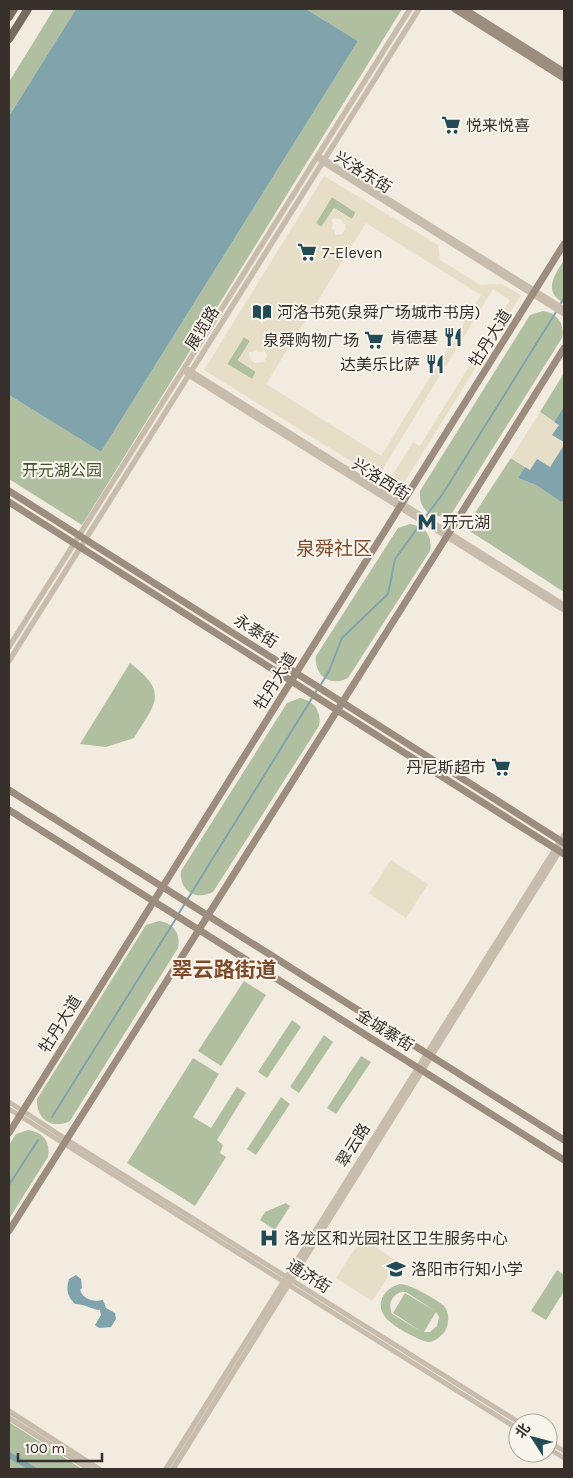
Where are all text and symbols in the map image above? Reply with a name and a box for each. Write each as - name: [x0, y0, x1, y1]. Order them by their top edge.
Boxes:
- supermarket icon: 悦来悦喜: [440, 114, 462, 136]
- place label: 悦来悦喜: [466, 116, 530, 135]
- street label: 兴洛东街: [331, 147, 395, 197]
- supermarket icon: 7-Eleven: [296, 241, 318, 263]
- place label: 7-Eleven: [322, 243, 383, 262]
- library icon: 河洛书苑(泉舜广场城市书房): [251, 301, 273, 323]
- street label: 展览路: [181, 303, 223, 353]
- place label: 河洛书苑(泉舜广场城市书房): [277, 303, 480, 322]
- street label: 牡丹大道: [465, 306, 515, 370]
- restaurant icon: 肯德基: [442, 326, 464, 348]
- place label: 肯德基: [390, 328, 438, 347]
- supermarket icon: 泉舜购物广场: [363, 329, 385, 351]
- place label: 泉舜购物广场: [263, 331, 359, 350]
- restaurant icon: 达美乐比萨: [424, 353, 446, 375]
- place label: 达美乐比萨: [340, 355, 420, 374]
- street label: 兴洛西街: [349, 454, 413, 504]
- park label: 开元湖公园: [22, 461, 102, 480]
- metro station icon: 开元湖: [416, 511, 438, 533]
- place label: 开元湖: [442, 513, 490, 532]
- district label: 泉舜社区: [296, 538, 372, 560]
- street label: 永泰街: [231, 610, 281, 652]
- street label: 牡丹大道: [250, 649, 300, 713]
- supermarket icon: 丹尼斯超市: [490, 756, 512, 778]
- place label: 丹尼斯超市: [406, 758, 486, 777]
- district label: 翠云路街道: [172, 958, 277, 982]
- street label: 牡丹大道: [35, 992, 85, 1056]
- street label: 金城寨街: [353, 1005, 417, 1055]
- street label: 翠云路: [332, 1120, 374, 1170]
- hospital icon: 洛龙区和光园社区卫生服务中心: [258, 1227, 280, 1249]
- place label: 洛龙区和光园社区卫生服务中心: [284, 1229, 508, 1248]
- street label: 通济街: [284, 1255, 334, 1297]
- school or university icon: 洛阳市行知小学: [385, 1258, 407, 1280]
- place label: 洛阳市行知小学: [411, 1260, 523, 1279]
- north arrow: [508, 1413, 558, 1463]
- text: 北: [512, 1420, 534, 1441]
- scale bar: [18, 1430, 101, 1462]
- text: 100 m: [25, 1439, 65, 1457]

